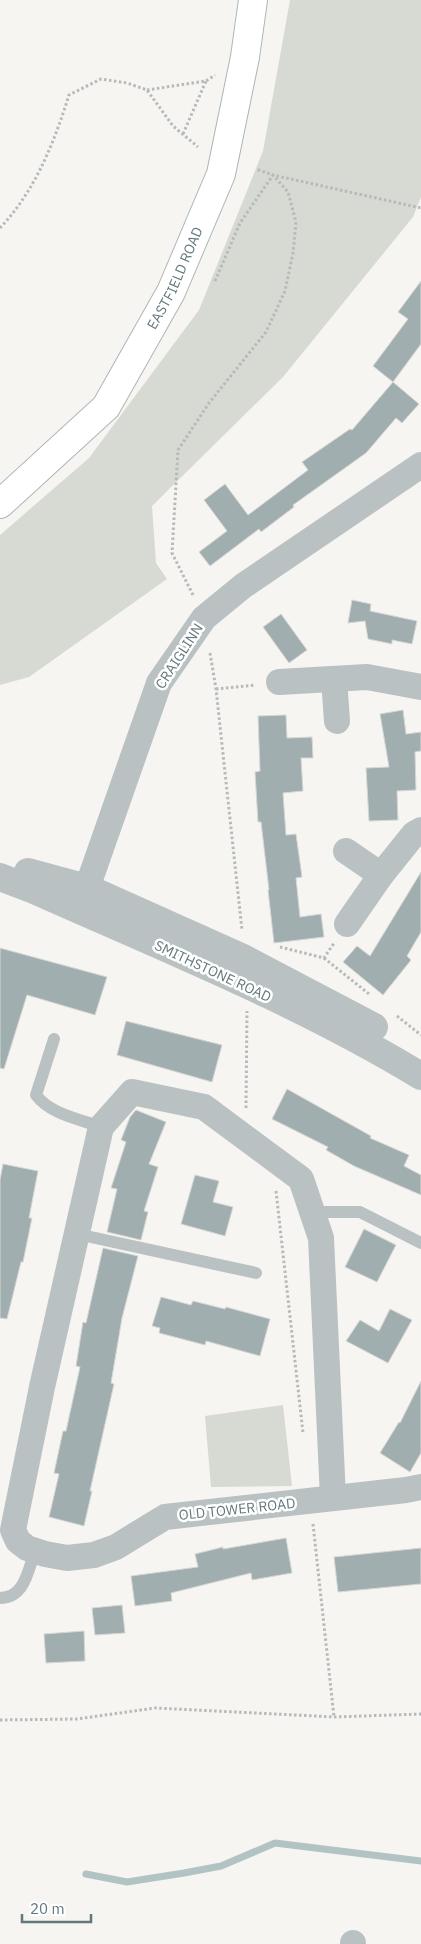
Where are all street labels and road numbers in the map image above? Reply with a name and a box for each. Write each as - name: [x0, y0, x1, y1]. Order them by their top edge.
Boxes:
- street label: EASTFIELD ROAD: [143, 224, 207, 333]
- street label: CRAIGLINN: [151, 620, 207, 692]
- street label: SMITHSTONE ROAD: [152, 936, 274, 1006]
- street label: OLD TOWER ROAD: [178, 1494, 296, 1524]

